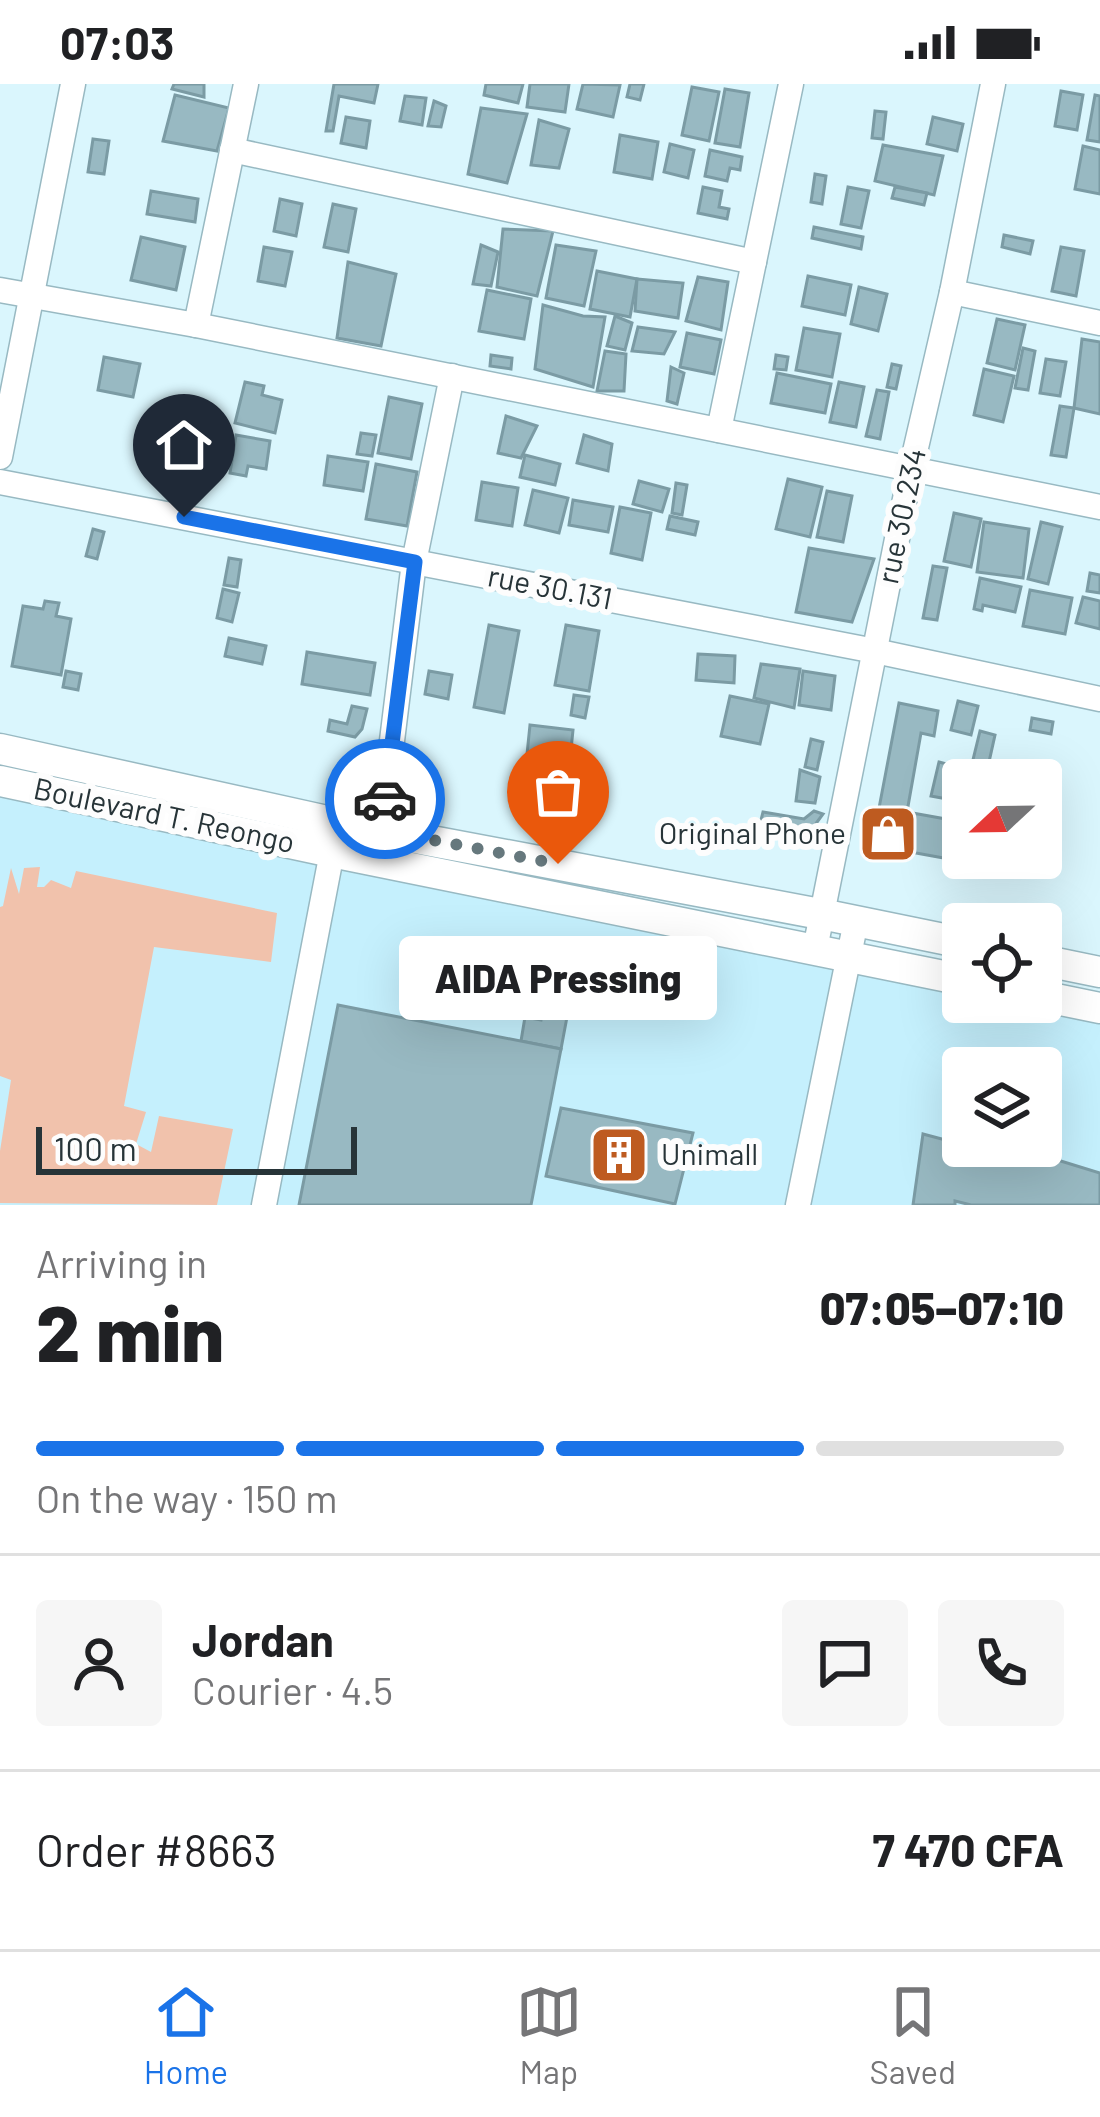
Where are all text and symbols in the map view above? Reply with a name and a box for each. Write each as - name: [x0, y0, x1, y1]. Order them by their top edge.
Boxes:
- text: 07:03: [60, 15, 174, 69]
- pin: [133, 394, 235, 517]
- icon: home: [151, 412, 217, 478]
- street label: rue 30.234: [868, 445, 932, 587]
- street label: rue 30.131: [485, 556, 616, 616]
- courier: [325, 739, 445, 859]
- pin: [507, 741, 609, 864]
- icon: bag: [525, 759, 591, 825]
- north arrow: [942, 759, 1062, 879]
- map controls: [942, 759, 1062, 1167]
- icon: car: [352, 766, 418, 832]
- street label: Boulevard T. Reongo: [31, 769, 298, 859]
- shop icon: Original Phone: [857, 803, 919, 865]
- place label: Original Phone: [659, 814, 846, 850]
- button: locate: [942, 903, 1062, 1023]
- callout: AIDA Pressing: [399, 936, 717, 1020]
- text: AIDA Pressing: [435, 954, 681, 1001]
- button: layers: [942, 1047, 1062, 1167]
- scale bar: [36, 1121, 357, 1174]
- building icon: Unimall: [588, 1124, 650, 1186]
- text: 100 m: [54, 1128, 137, 1168]
- place label: Unimall: [661, 1135, 758, 1171]
- text: Arriving in: [36, 1239, 207, 1286]
- text: 07:05–07:10: [820, 1280, 1064, 1334]
- text: 2 min: [36, 1284, 224, 1378]
- text: On the way · 150 m: [36, 1474, 338, 1521]
- button: person: [36, 1600, 162, 1726]
- button: chat: [782, 1600, 908, 1726]
- button: phone: [938, 1600, 1064, 1726]
- text: Jordan: [192, 1612, 334, 1666]
- text: Courier · 4.5: [192, 1666, 393, 1713]
- text: Order #8663: [36, 1822, 277, 1876]
- text: 7 470 CFA: [872, 1822, 1064, 1876]
- tab: Home: [144, 1979, 228, 2091]
- tab: Map: [516, 1979, 582, 2091]
- tab: Saved: [870, 1979, 956, 2091]

